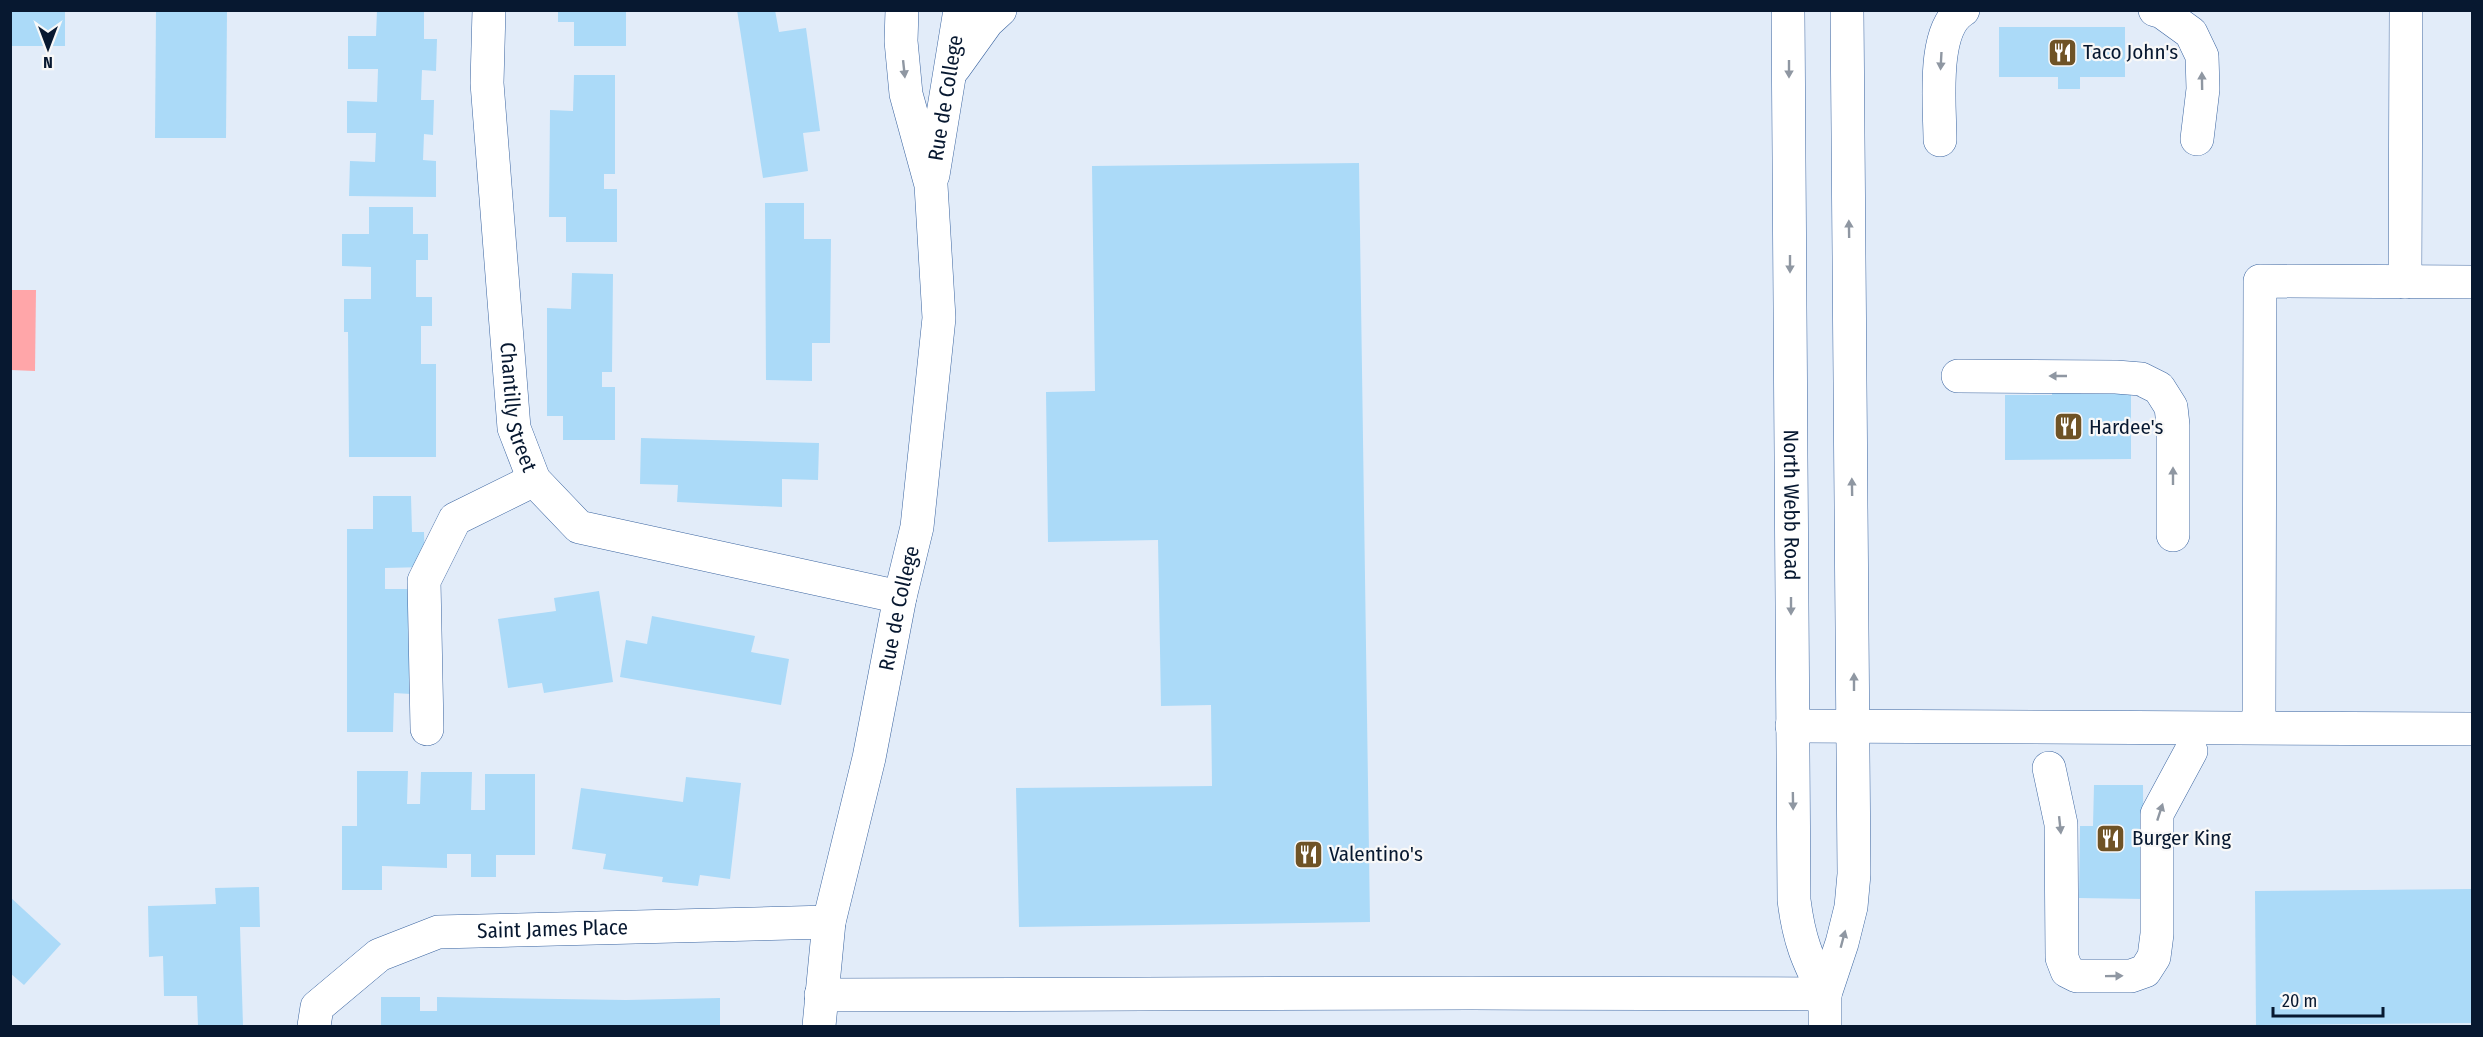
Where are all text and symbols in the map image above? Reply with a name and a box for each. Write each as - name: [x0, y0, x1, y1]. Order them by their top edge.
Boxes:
- north arrow: [18, 18, 78, 78]
- street label: Rue de College: [923, 33, 969, 163]
- restaurant icon: Taco John's: [2046, 36, 2078, 68]
- place label: Taco John's: [2083, 39, 2178, 65]
- one-way arrow: [1936, 52, 1945, 71]
- text: N: [43, 53, 53, 72]
- one-way arrow: [899, 59, 909, 78]
- one-way arrow: [1784, 59, 1793, 78]
- one-way arrow: [2197, 71, 2207, 90]
- one-way arrow: [1844, 220, 1854, 239]
- one-way arrow: [1785, 254, 1794, 273]
- street label: Chantilly Street: [494, 341, 543, 476]
- one-way arrow: [2048, 371, 2067, 381]
- restaurant icon: Hardee's: [2052, 411, 2084, 443]
- place label: Hardee's: [2089, 414, 2164, 440]
- street label: North Webb Road: [1778, 429, 1805, 580]
- one-way arrow: [2168, 467, 2178, 486]
- one-way arrow: [1847, 478, 1857, 497]
- street label: Rue de College: [873, 543, 925, 673]
- one-way arrow: [1786, 596, 1796, 615]
- one-way arrow: [1849, 673, 1858, 692]
- one-way arrow: [1788, 791, 1798, 810]
- one-way arrow: [2156, 803, 2165, 821]
- one-way arrow: [2055, 815, 2065, 834]
- restaurant icon: Burger King: [2095, 822, 2127, 854]
- place label: Burger King: [2132, 825, 2231, 851]
- restaurant icon: Valentino's: [1292, 838, 1324, 870]
- place label: Valentino's: [1329, 841, 1423, 867]
- street label: Saint James Place: [477, 914, 628, 944]
- one-way arrow: [1839, 930, 1848, 948]
- one-way arrow: [2104, 971, 2123, 981]
- scale bar: [2273, 980, 2382, 1018]
- text: 20 m: [2282, 990, 2317, 1012]

